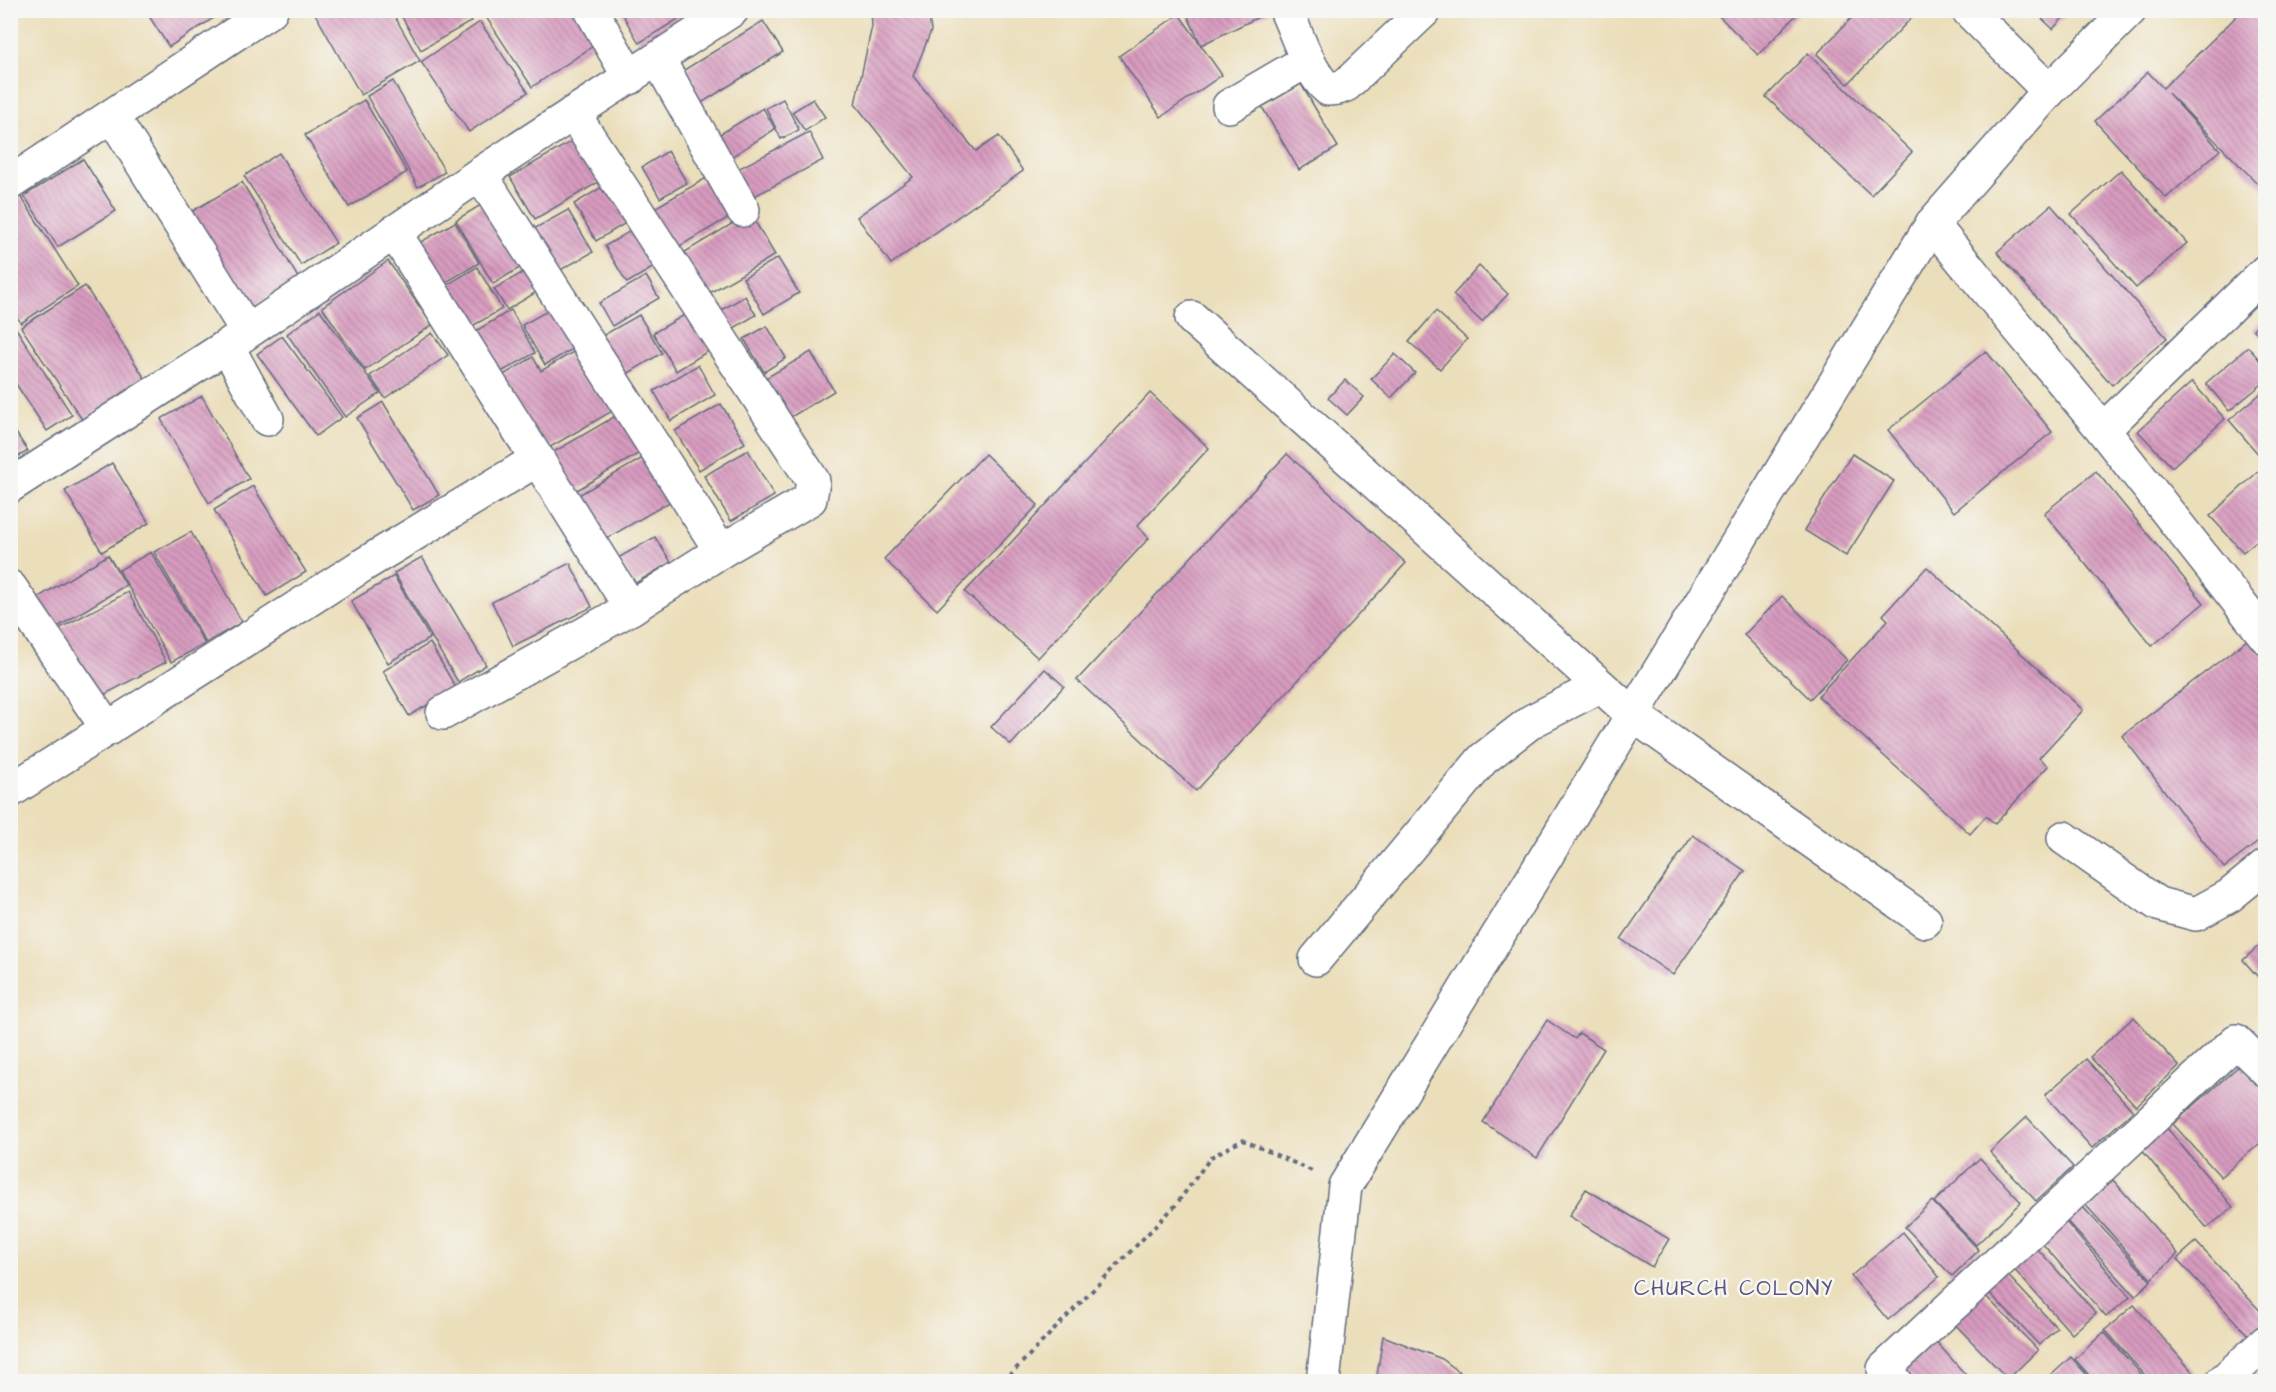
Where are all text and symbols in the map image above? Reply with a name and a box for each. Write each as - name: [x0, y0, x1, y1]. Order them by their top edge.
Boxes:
- district label: CHURCH COLONY: [1634, 1273, 1834, 1304]

